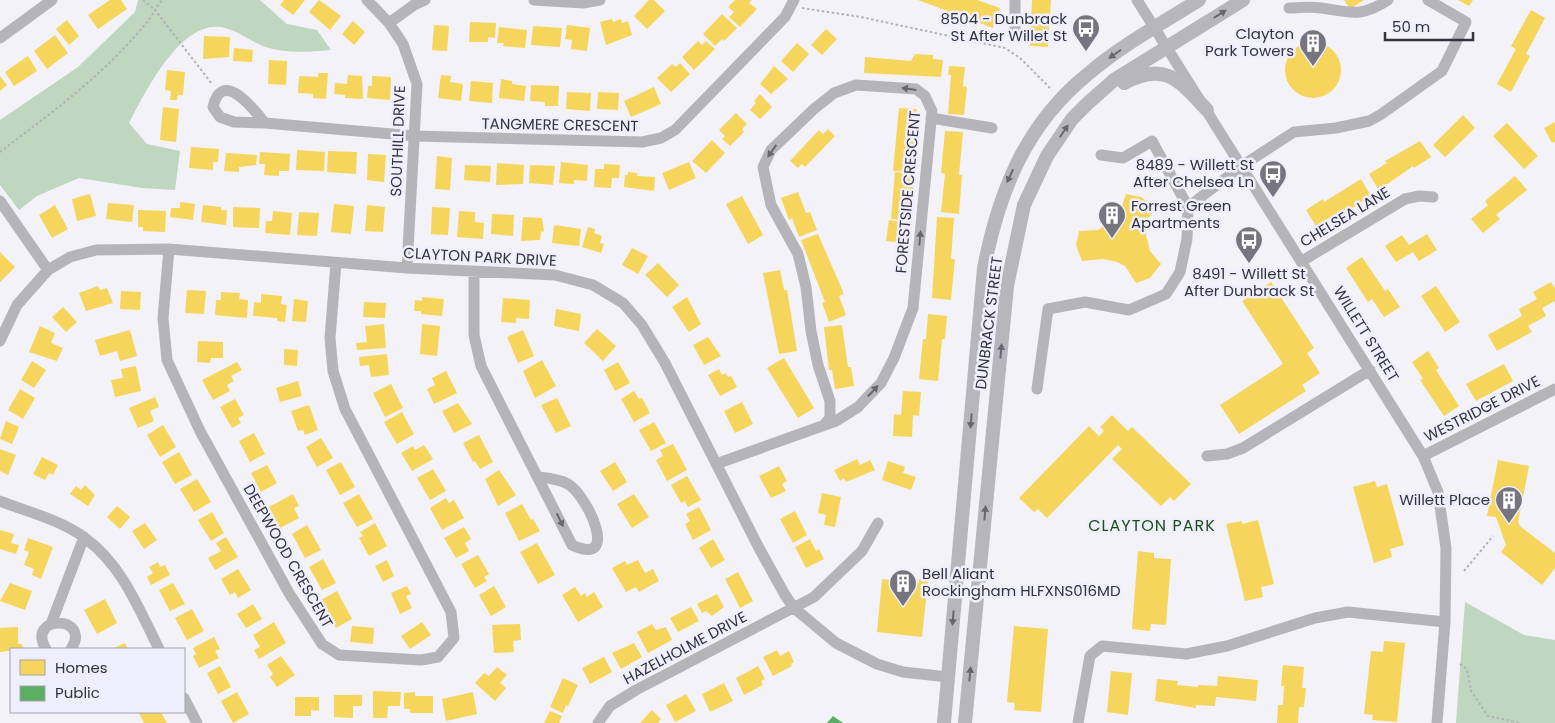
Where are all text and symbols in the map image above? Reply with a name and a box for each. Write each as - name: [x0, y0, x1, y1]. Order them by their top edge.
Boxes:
- place label: 8504 - Dunbrack St After Willet St: [940, 8, 1067, 46]
- one-way arrow: [1214, 9, 1227, 19]
- scale bar: [1385, 10, 1472, 42]
- bus stop icon: 8504 - Dunbrack St After Willet St: [1071, 13, 1101, 52]
- text: 50 m: [1392, 16, 1430, 37]
- place label: Clayton Park Towers: [1205, 23, 1294, 61]
- building icon: Clayton Park Towers: [1298, 28, 1328, 67]
- one-way arrow: [1108, 49, 1122, 59]
- street label: SOUTHILL DRIVE: [385, 85, 410, 197]
- one-way arrow: [901, 85, 917, 93]
- street label: FORESTSIDE CRESCENT: [890, 110, 925, 274]
- street label: TANGMERE CRESCENT: [481, 113, 639, 136]
- one-way arrow: [1059, 124, 1069, 138]
- one-way arrow: [767, 144, 777, 158]
- place label: 8489 - Willett St After Chelsea Ln: [1133, 154, 1254, 192]
- bus stop icon: 8489 - Willett St After Chelsea Ln: [1258, 159, 1288, 198]
- one-way arrow: [1006, 169, 1014, 183]
- street label: CHELSEA LANE: [1296, 181, 1394, 252]
- place label: Forrest Green Apartments: [1131, 195, 1231, 233]
- building icon: Forrest Green Apartments: [1097, 200, 1127, 239]
- bus stop icon: 8491 - Willett St After Dunbrack St: [1234, 225, 1264, 264]
- one-way arrow: [916, 230, 924, 246]
- street label: CLAYTON PARK DRIVE: [403, 242, 557, 271]
- street label: DUNBRACK STREET: [970, 255, 1007, 391]
- place label: 8491 - Willett St After Dunbrack St: [1184, 263, 1314, 301]
- street label: WILLETT STREET: [1329, 282, 1404, 385]
- one-way arrow: [997, 343, 1005, 359]
- street label: WESTRIDGE DRIVE: [1420, 370, 1543, 447]
- one-way arrow: [867, 385, 879, 397]
- one-way arrow: [967, 414, 975, 430]
- street label: DEEPWOOD CRESCENT: [239, 480, 338, 631]
- building icon: Willett Place: [1494, 485, 1524, 524]
- place label: Willett Place: [1399, 489, 1490, 510]
- one-way arrow: [981, 504, 989, 520]
- one-way arrow: [556, 513, 564, 527]
- district label: CLAYTON PARK: [1088, 514, 1216, 537]
- place label: Bell Aliant Rockingham HLFXNS016MD: [922, 563, 1121, 601]
- building icon: Bell Aliant Rockingham HLFXNS016MD: [888, 568, 918, 607]
- street label: HAZELHOLME DRIVE: [619, 606, 750, 689]
- one-way arrow: [949, 610, 957, 626]
- legend: [10, 648, 185, 713]
- text: Homes: [55, 657, 108, 678]
- one-way arrow: [966, 666, 974, 682]
- text: Public: [55, 682, 100, 703]

